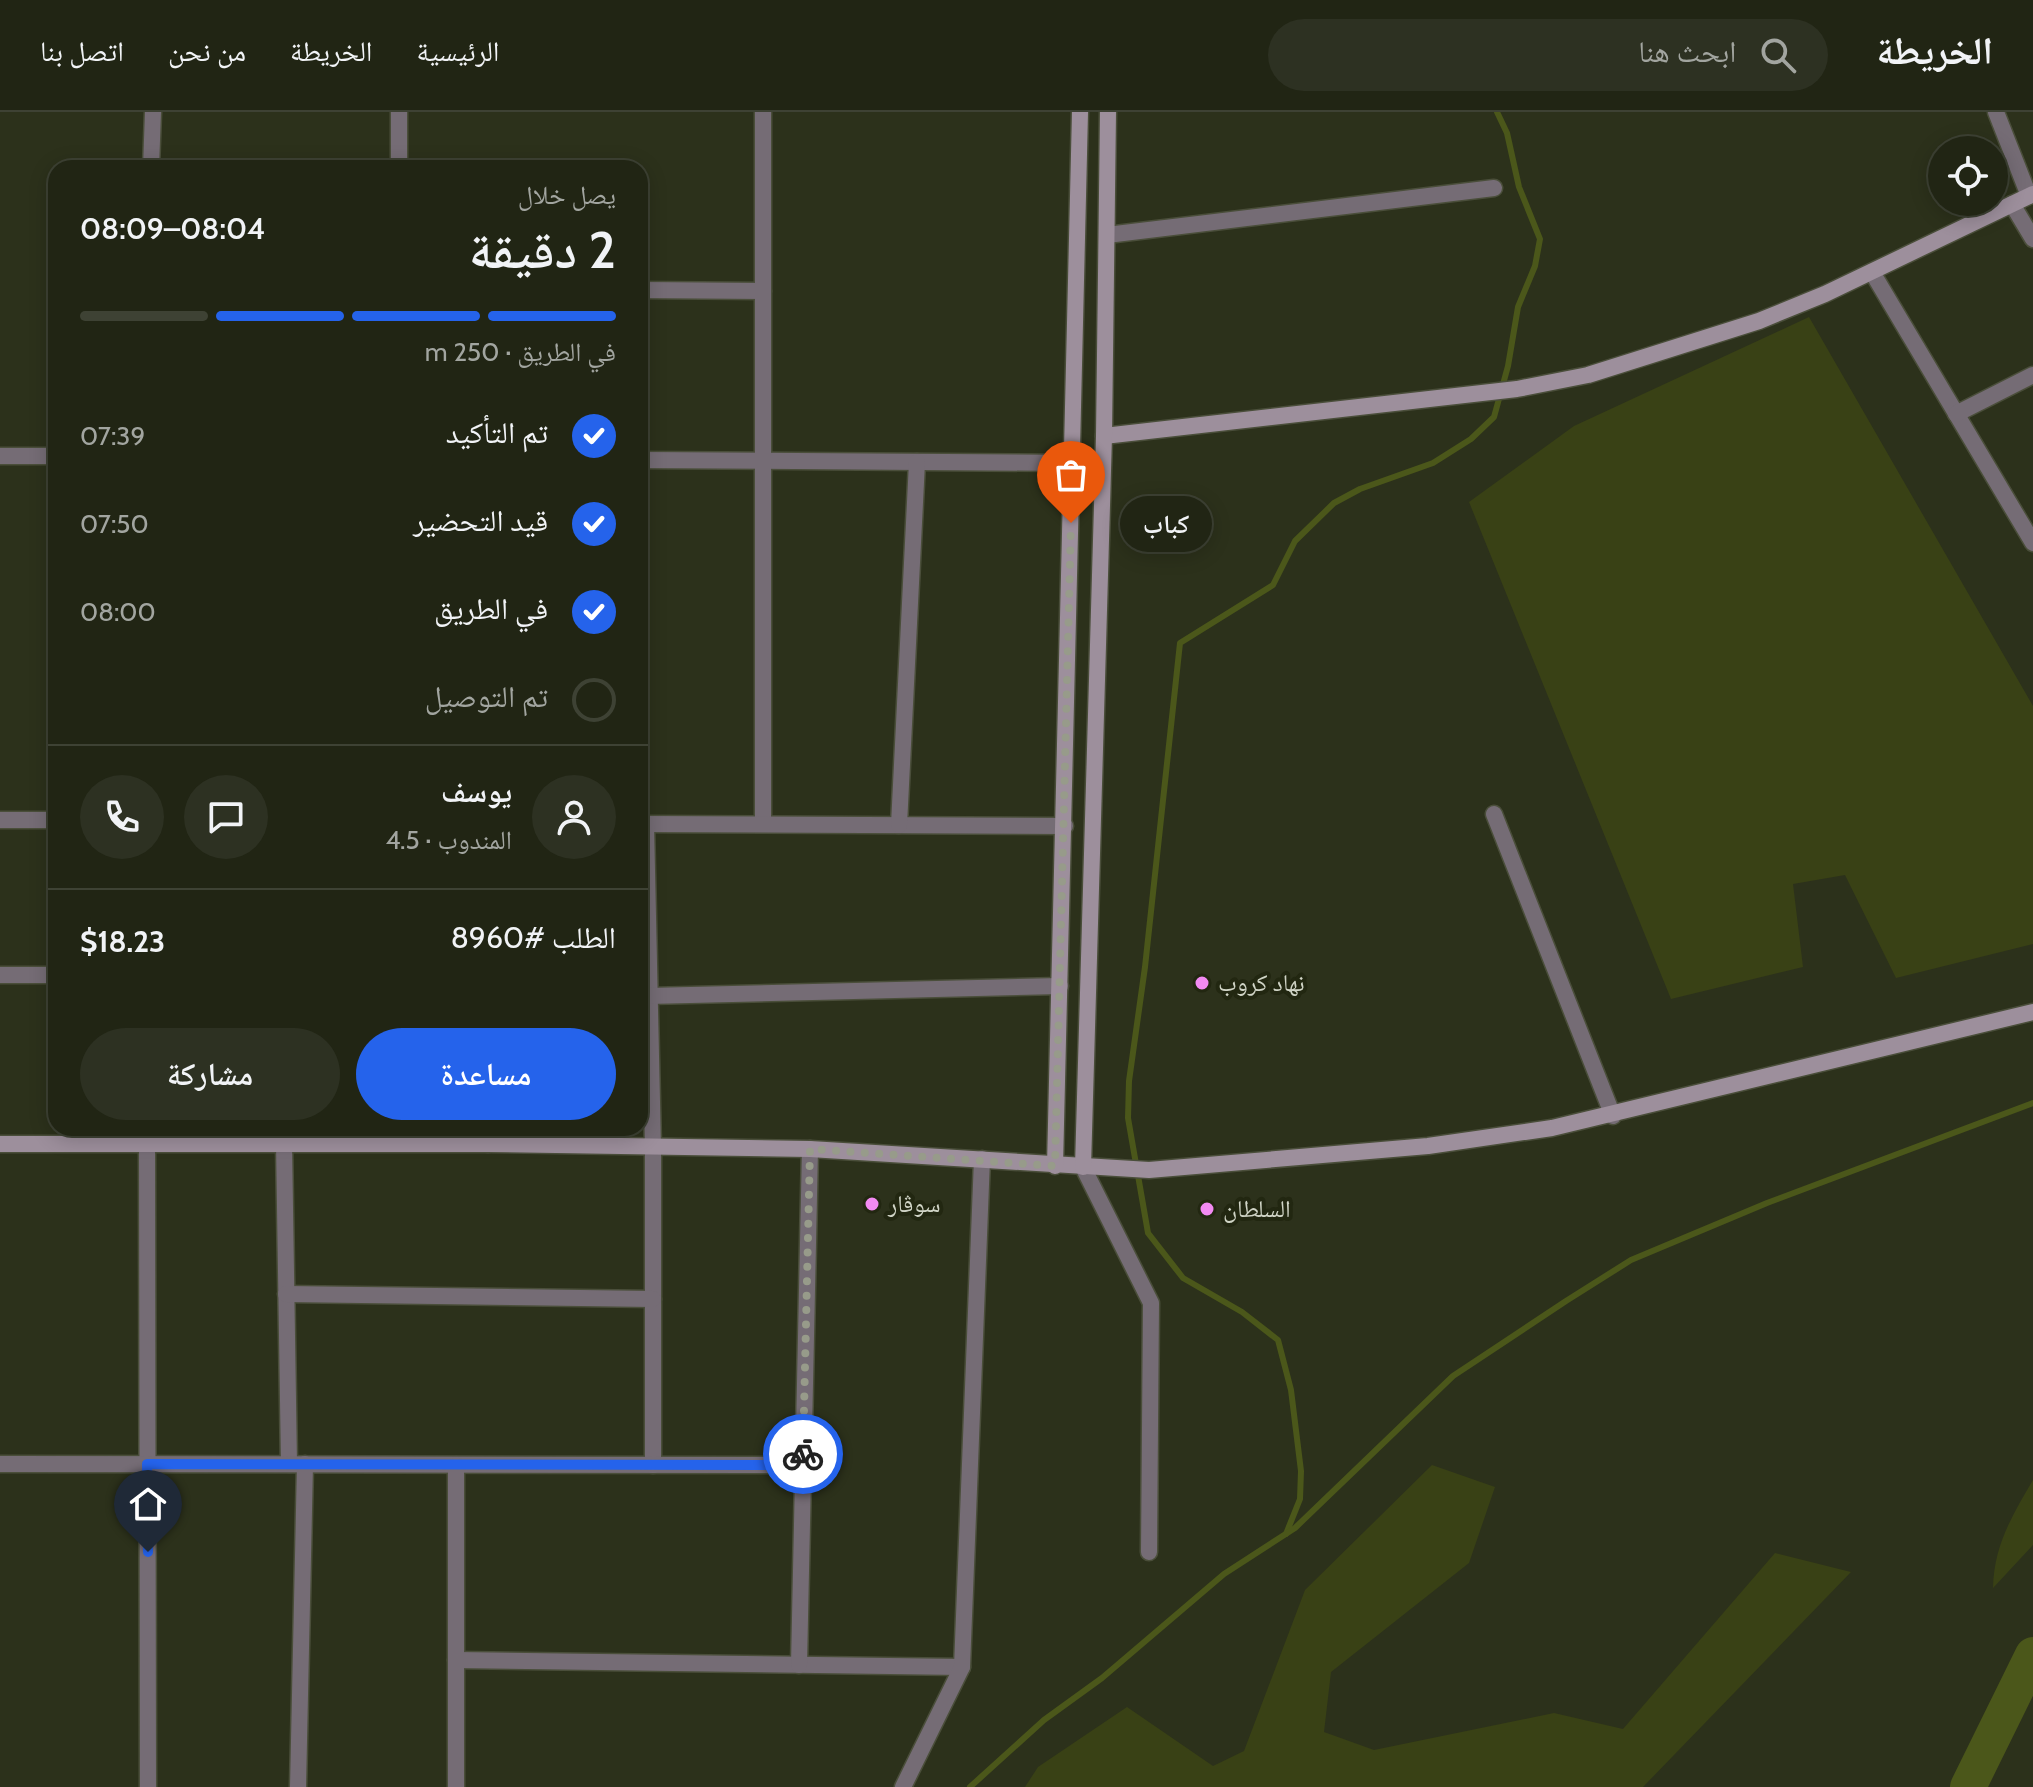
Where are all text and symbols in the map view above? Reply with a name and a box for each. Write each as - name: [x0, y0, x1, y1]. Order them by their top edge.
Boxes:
- search box: [1268, 19, 1828, 91]
- text: الخريطة: [1876, 27, 1993, 74]
- text: ابحث هنا: [1638, 33, 1736, 70]
- icon: search: [1756, 33, 1800, 77]
- text: اتصل بنا: [40, 34, 124, 68]
- text: من نحن: [168, 34, 246, 68]
- text: الخريطة: [290, 34, 373, 68]
- text: الرئيسية: [417, 34, 500, 68]
- map controls: [1928, 136, 2008, 216]
- button: locate: [1928, 136, 2008, 216]
- text: يصل خلال: [518, 179, 616, 211]
- text: 08:04–08:09: [80, 210, 265, 247]
- text: 2 دقيقة: [469, 218, 616, 281]
- text: في الطريق · 250 m: [425, 336, 616, 368]
- text: تم التأكيد: [446, 414, 548, 451]
- icon: check: [572, 414, 616, 458]
- text: 07:39: [80, 420, 145, 452]
- pin: [1037, 441, 1105, 523]
- icon: bag: [1049, 453, 1093, 497]
- callout: كباب: [1119, 495, 1211, 551]
- text: قيد التحضير: [413, 502, 548, 539]
- icon: check: [572, 502, 616, 546]
- text: 07:50: [80, 508, 149, 540]
- text: كباب: [1143, 508, 1189, 540]
- text: في الطريق: [434, 590, 548, 627]
- icon: check: [572, 590, 616, 634]
- text: 08:00: [80, 596, 156, 628]
- text: تم التوصيل: [425, 678, 548, 715]
- text: يوسف: [441, 773, 512, 810]
- button: phone: [80, 775, 164, 859]
- button: chat: [184, 775, 268, 859]
- button: person: [532, 775, 616, 859]
- text: المندوب · 4.5: [385, 824, 512, 856]
- text: الطلب #8960: [451, 919, 616, 956]
- text: $18.23: [80, 923, 165, 960]
- place label: نهاد كروب: [1218, 968, 1305, 997]
- marker: نهاد كروب: [1193, 974, 1211, 992]
- button: مشاركة: [80, 1028, 340, 1120]
- button: مساعدة: [356, 1028, 616, 1120]
- place label: سوڤار: [887, 1189, 940, 1218]
- place label: السلطان: [1223, 1194, 1291, 1223]
- marker: سوڤار: [863, 1195, 881, 1213]
- marker: السلطان: [1198, 1200, 1216, 1218]
- courier: [763, 1414, 843, 1494]
- icon: bike: [781, 1432, 825, 1476]
- pin: [114, 1470, 182, 1552]
- icon: home: [126, 1482, 170, 1526]

